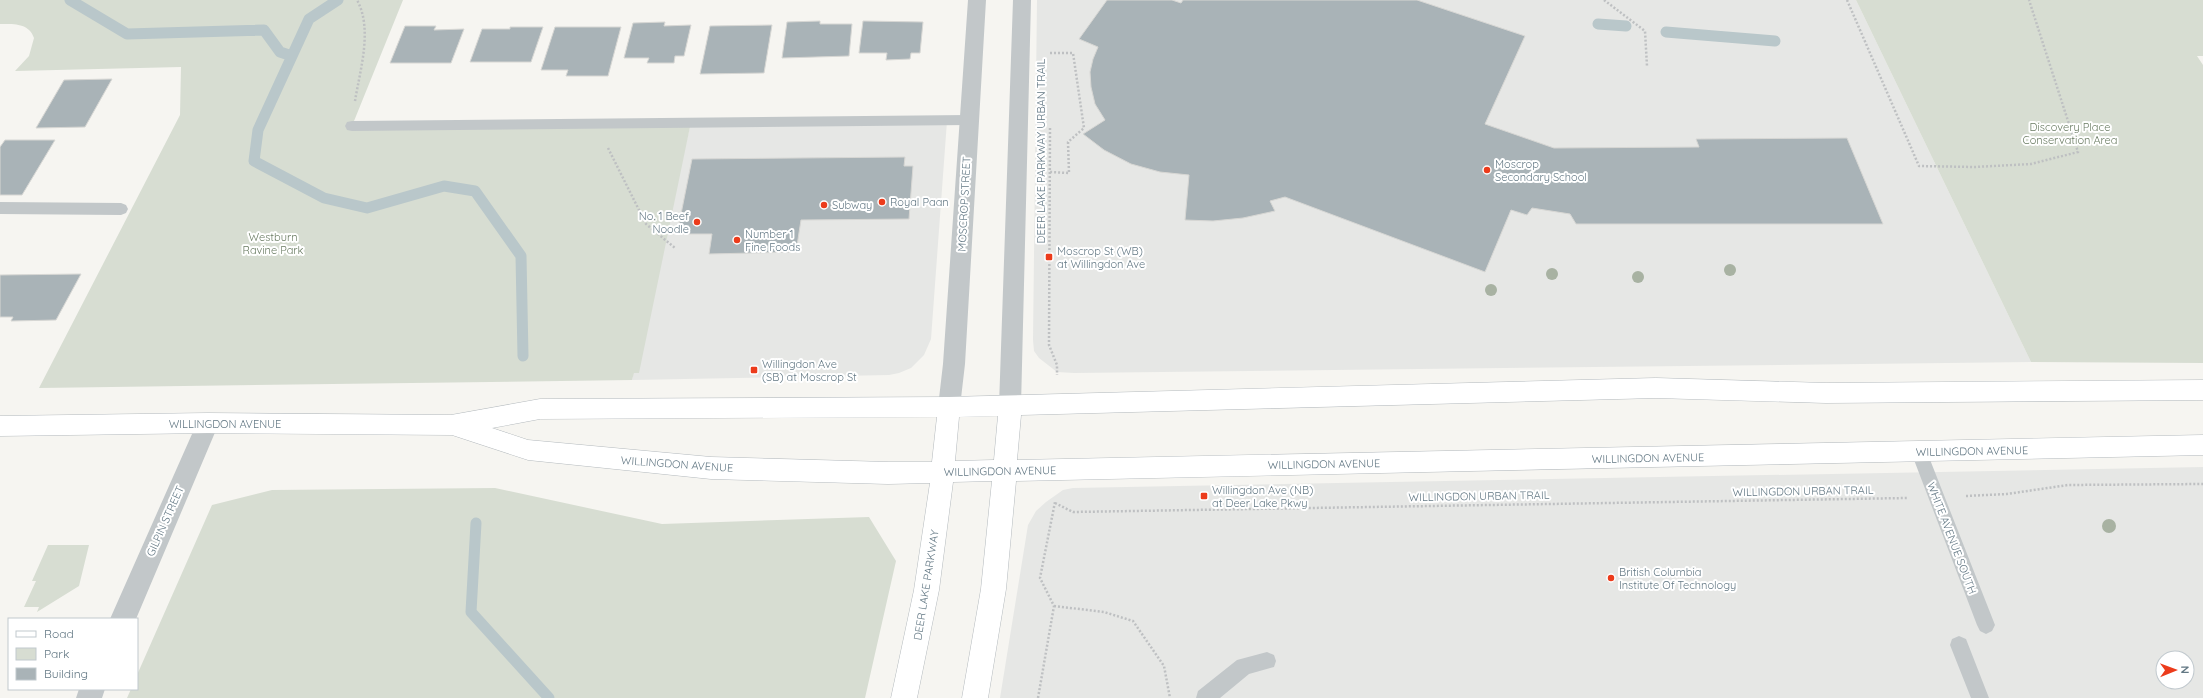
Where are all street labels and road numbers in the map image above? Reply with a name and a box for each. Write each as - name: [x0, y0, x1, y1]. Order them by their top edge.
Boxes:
- street label: DEER LAKE PARKWAY URBAN TRAIL: [1034, 58, 1048, 243]
- street label: MOSCROP STREET: [955, 156, 974, 252]
- street label: WILLINGDON AVENUE: [169, 417, 281, 431]
- street label: WILLINGDON AVENUE: [1916, 443, 2028, 459]
- street label: WILLINGDON AVENUE: [1592, 450, 1704, 466]
- street label: WILLINGDON AVENUE: [620, 453, 734, 475]
- street label: WILLINGDON AVENUE: [1268, 456, 1380, 472]
- street label: WILLINGDON AVENUE: [944, 463, 1056, 479]
- street label: WHITE AVENUE SOUTH: [1924, 480, 1980, 596]
- street label: GILPIN STREET: [143, 483, 187, 559]
- street label: WILLINGDON URBAN TRAIL: [1732, 483, 1874, 499]
- street label: WILLINGDON URBAN TRAIL: [1408, 488, 1550, 504]
- street label: DEER LAKE PARKWAY: [910, 529, 942, 641]

